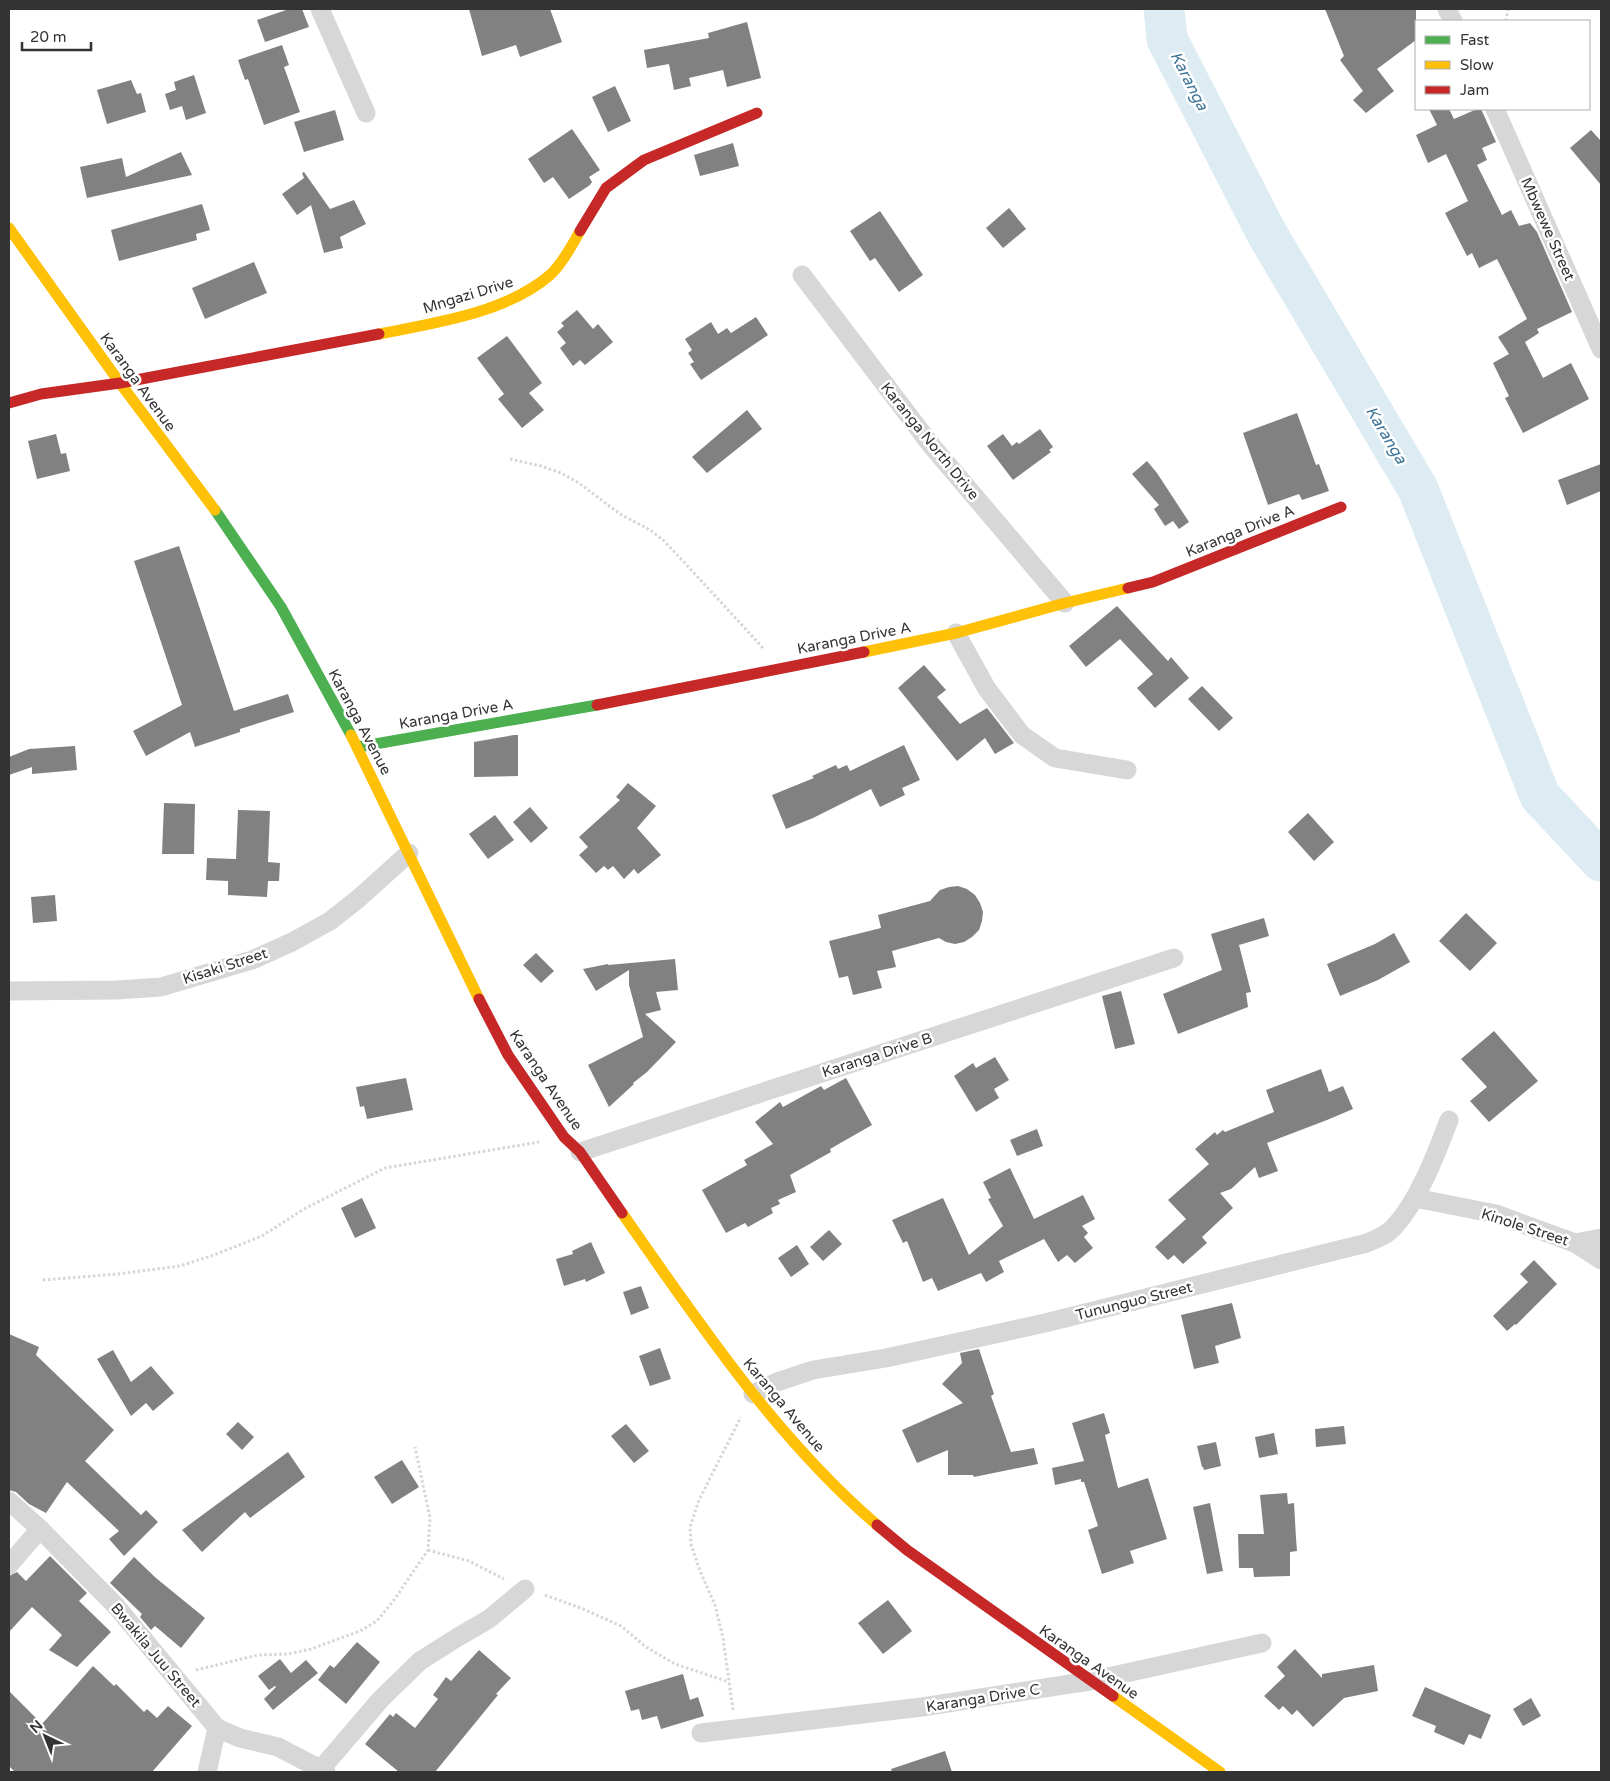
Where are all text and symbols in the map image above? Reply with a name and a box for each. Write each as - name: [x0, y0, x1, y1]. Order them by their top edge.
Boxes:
- scale bar: [22, 20, 91, 52]
- legend: [1415, 20, 1590, 110]
- text: 20 m: [30, 28, 67, 46]
- text: Fast: [1460, 31, 1490, 49]
- water label: Karanga: [1166, 48, 1213, 115]
- text: Slow: [1460, 56, 1494, 74]
- text: Jam: [1460, 81, 1489, 99]
- street label: Mbwewe Street: [1517, 175, 1579, 284]
- street label: Mngazi Drive: [421, 273, 515, 317]
- street label: Karanga Avenue: [96, 329, 180, 435]
- street label: Karanga North Drive: [877, 379, 983, 503]
- water label: Karanga: [1361, 403, 1411, 468]
- street label: Karanga Drive A: [1183, 501, 1297, 561]
- street label: Karanga Drive A: [796, 618, 912, 658]
- street label: Karanga Avenue: [325, 666, 395, 778]
- street label: Karanga Drive A: [398, 695, 514, 733]
- street label: Kisaki Street: [180, 944, 270, 988]
- street label: Karanga Avenue: [506, 1026, 586, 1134]
- street label: Karanga Drive B: [820, 1029, 934, 1081]
- street label: Kinole Street: [1479, 1204, 1571, 1250]
- street label: Tununguo Street: [1074, 1278, 1194, 1324]
- street label: Karanga Avenue: [739, 1354, 829, 1456]
- street label: Bwakila Juu Street: [107, 1599, 205, 1711]
- street label: Karanga Avenue: [1036, 1621, 1142, 1703]
- street label: Karanga Drive C: [925, 1680, 1041, 1716]
- north arrow: [20, 1711, 70, 1761]
- text: N: [27, 1717, 46, 1737]

